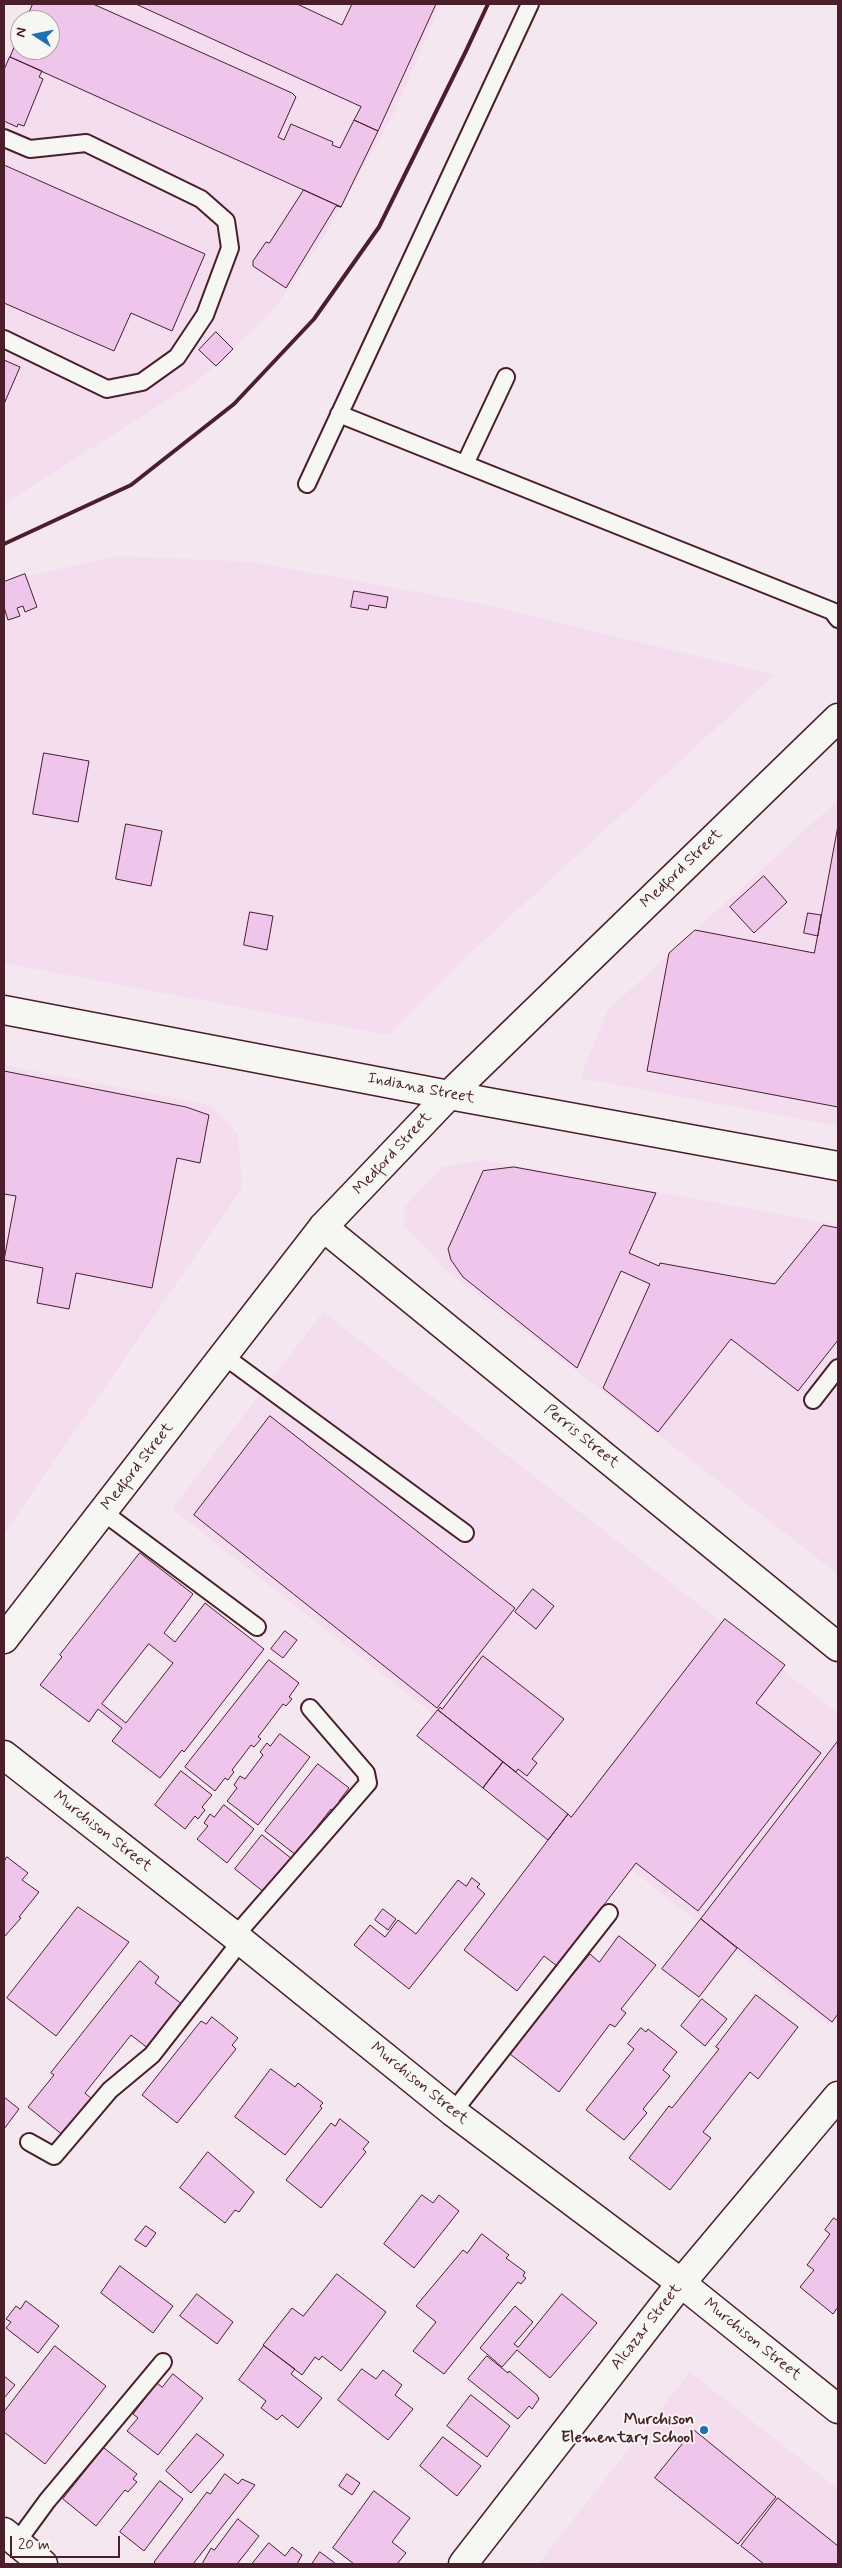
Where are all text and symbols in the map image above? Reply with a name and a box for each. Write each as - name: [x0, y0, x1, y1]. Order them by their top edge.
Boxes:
- north arrow: [10, 10, 60, 60]
- text: N: [12, 26, 31, 39]
- street label: Medford Street: [637, 825, 727, 913]
- street label: Indiana Street: [366, 1069, 476, 1109]
- street label: Medford Street: [350, 1109, 436, 1199]
- street label: Perris Street: [540, 1401, 622, 1473]
- street label: Medford Street: [98, 1419, 178, 1515]
- street label: Murchison Street: [49, 1787, 155, 1877]
- street label: Murchison Street: [366, 2039, 472, 2129]
- street label: Alcazar Street: [607, 2280, 687, 2374]
- street label: Murchison Street: [699, 2295, 805, 2385]
- place label: Murchison Elementary School: [561, 2411, 694, 2449]
- marker: Murchison Elementary School: [698, 2424, 710, 2436]
- scale bar: [12, 2526, 122, 2558]
- text: 20 m: [18, 2535, 50, 2555]

